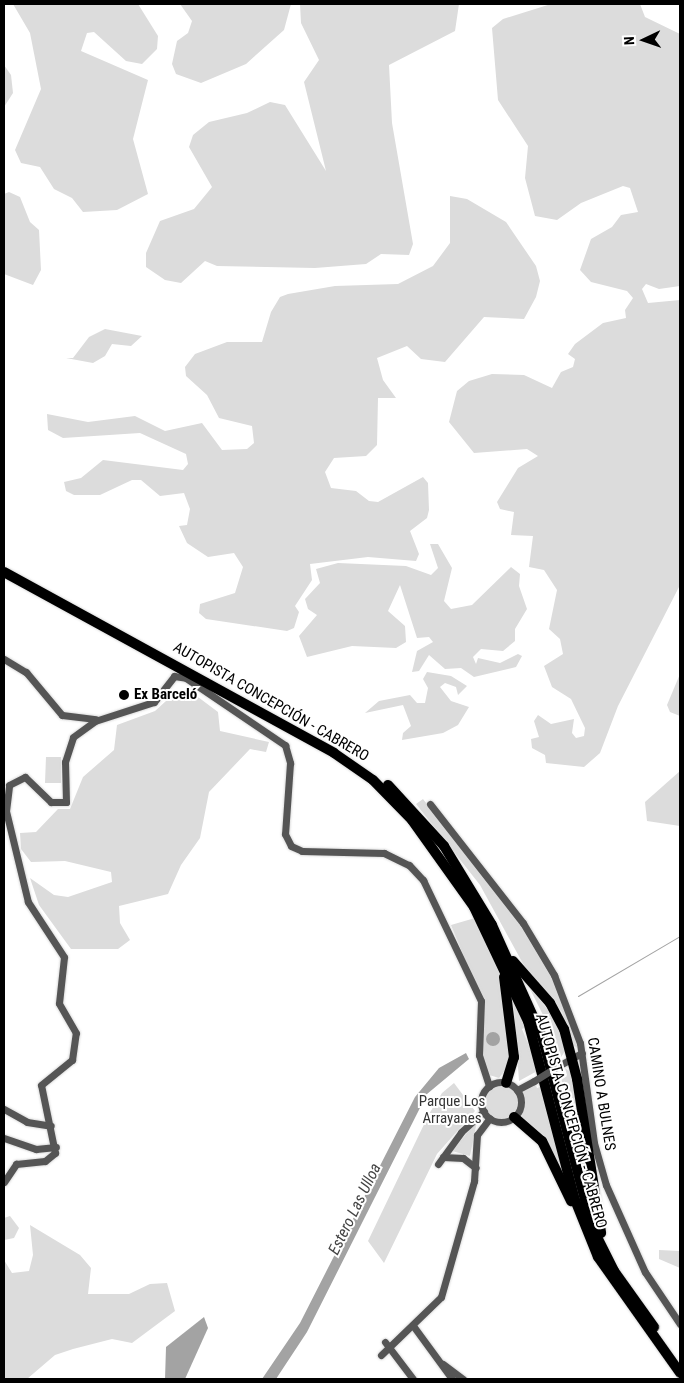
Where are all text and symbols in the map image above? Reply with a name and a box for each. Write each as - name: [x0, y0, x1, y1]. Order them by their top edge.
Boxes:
- north arrow: [619, 15, 669, 65]
- text: N: [621, 36, 637, 45]
- street label: AUTOPISTA CONCEPCIÓN - CABRERO: [170, 639, 372, 765]
- place label: Ex Barceló: [134, 686, 197, 704]
- marker: Ex Barceló: [118, 689, 130, 701]
- street label: AUTOPISTA CONCEPCIÓN - CABRERO: [532, 1011, 610, 1231]
- street label: CAMINO A BULNES: [583, 1036, 619, 1152]
- park label: Parque Los Arrayanes: [419, 1092, 485, 1127]
- water label: Estero Las Ulloa: [325, 1160, 385, 1258]

